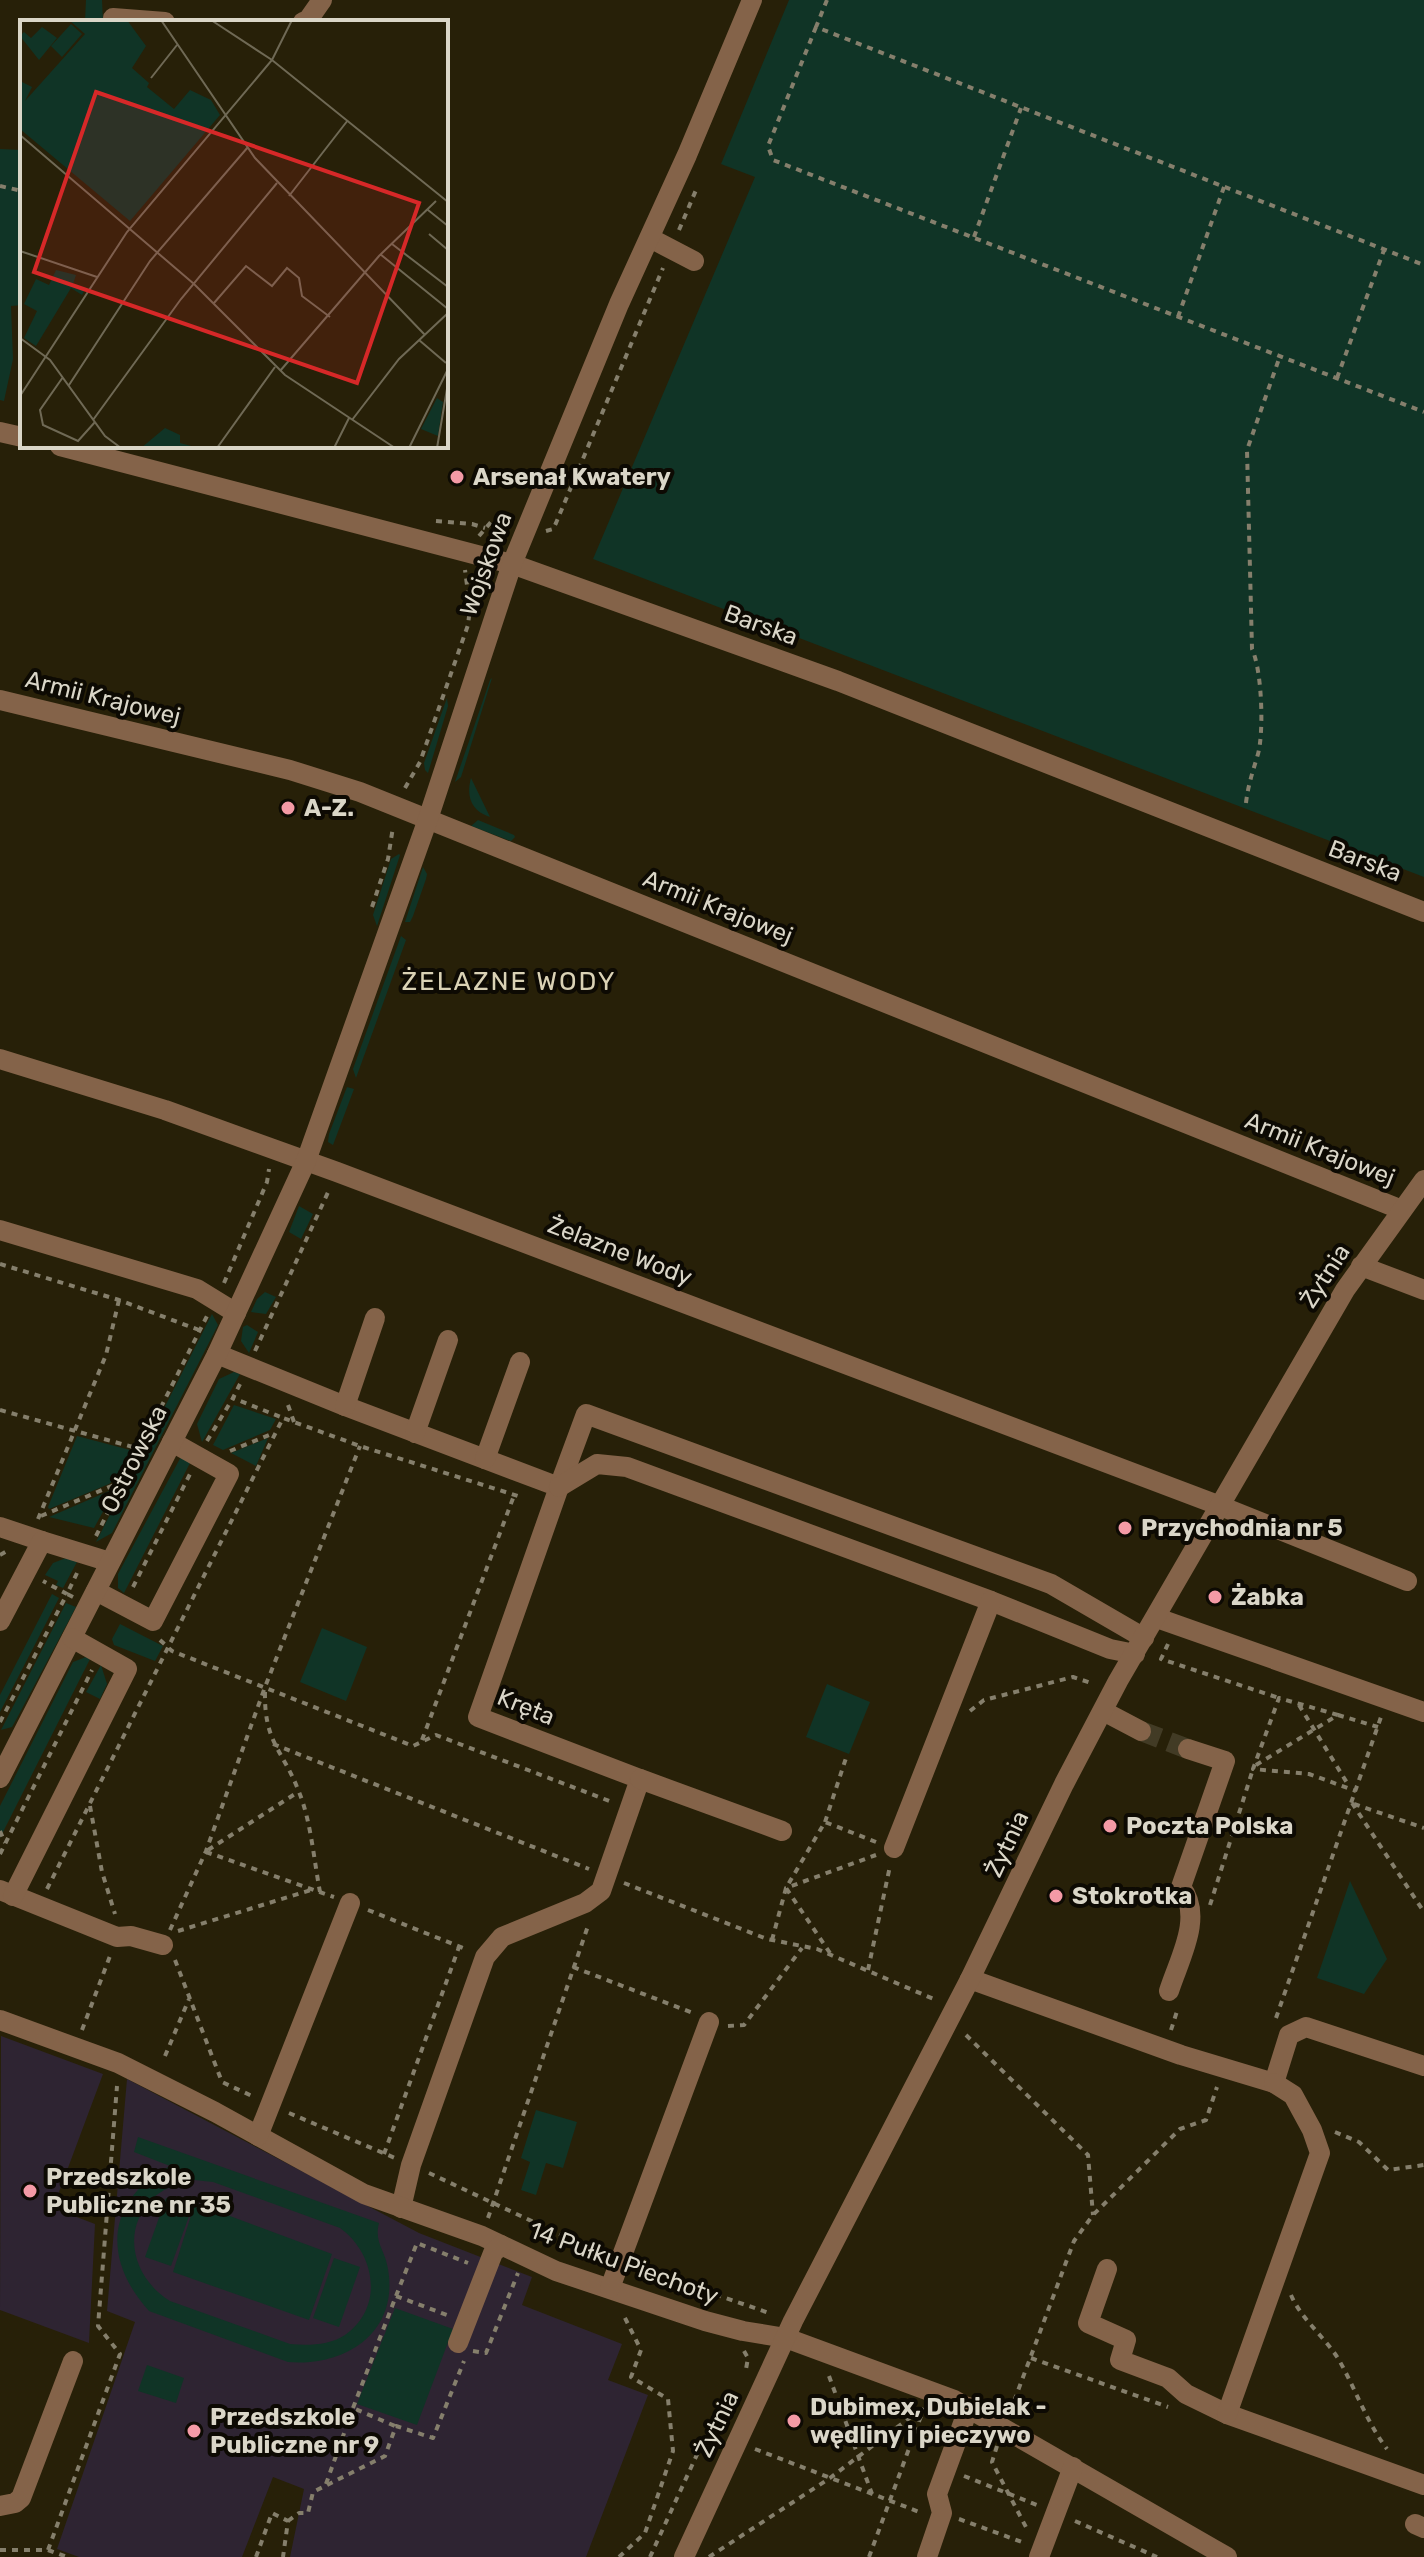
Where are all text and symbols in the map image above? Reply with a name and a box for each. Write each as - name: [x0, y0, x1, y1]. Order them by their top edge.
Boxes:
- inset map: [20, 20, 448, 448]
- place label: Arsenał Kwatery: [473, 463, 671, 491]
- marker: Arsenał Kwatery: [448, 468, 466, 486]
- street label: Wojskowa: [454, 508, 518, 620]
- street label: Barska: [720, 599, 802, 651]
- street label: Armii Krajowej: [23, 665, 183, 731]
- place label: A-Z.: [304, 794, 354, 822]
- marker: A-Z.: [279, 799, 297, 817]
- street label: Barska: [1324, 834, 1406, 888]
- street label: Armii Krajowej: [639, 864, 797, 950]
- district label: ŻELAZNE WODY: [402, 966, 616, 997]
- street label: Armii Krajowej: [1241, 1106, 1399, 1192]
- street label: Żelazne Wody: [544, 1211, 696, 1291]
- street label: Żytnia: [1294, 1239, 1356, 1313]
- street label: Ostrowska: [95, 1401, 173, 1517]
- place label: Przychodnia nr 5: [1141, 1514, 1343, 1542]
- marker: Przychodnia nr 5: [1116, 1519, 1134, 1537]
- place label: Żabka: [1231, 1583, 1304, 1611]
- marker: Żabka: [1206, 1588, 1224, 1606]
- street label: Kręta: [493, 1683, 559, 1731]
- street label: Żytnia: [980, 1806, 1034, 1882]
- place label: Poczta Polska: [1126, 1812, 1293, 1840]
- marker: Poczta Polska: [1101, 1817, 1119, 1835]
- place label: Stokrotka: [1072, 1882, 1192, 1910]
- marker: Stokrotka: [1047, 1887, 1065, 1905]
- place label: Przedszkole Publiczne nr 35: [46, 2163, 231, 2219]
- marker: Przedszkole Publiczne nr 35: [21, 2182, 39, 2200]
- street label: 14 Pułku Piechoty: [526, 2216, 722, 2310]
- street label: Żytnia: [690, 2386, 744, 2462]
- place label: Dubimex, Dubielak - wędliny i pieczywo: [810, 2393, 1047, 2449]
- place label: Przedszkole Publiczne nr 9: [210, 2403, 379, 2459]
- marker: Dubimex, Dubielak - wędliny i pieczywo: [785, 2412, 803, 2430]
- marker: Przedszkole Publiczne nr 9: [185, 2422, 203, 2440]

